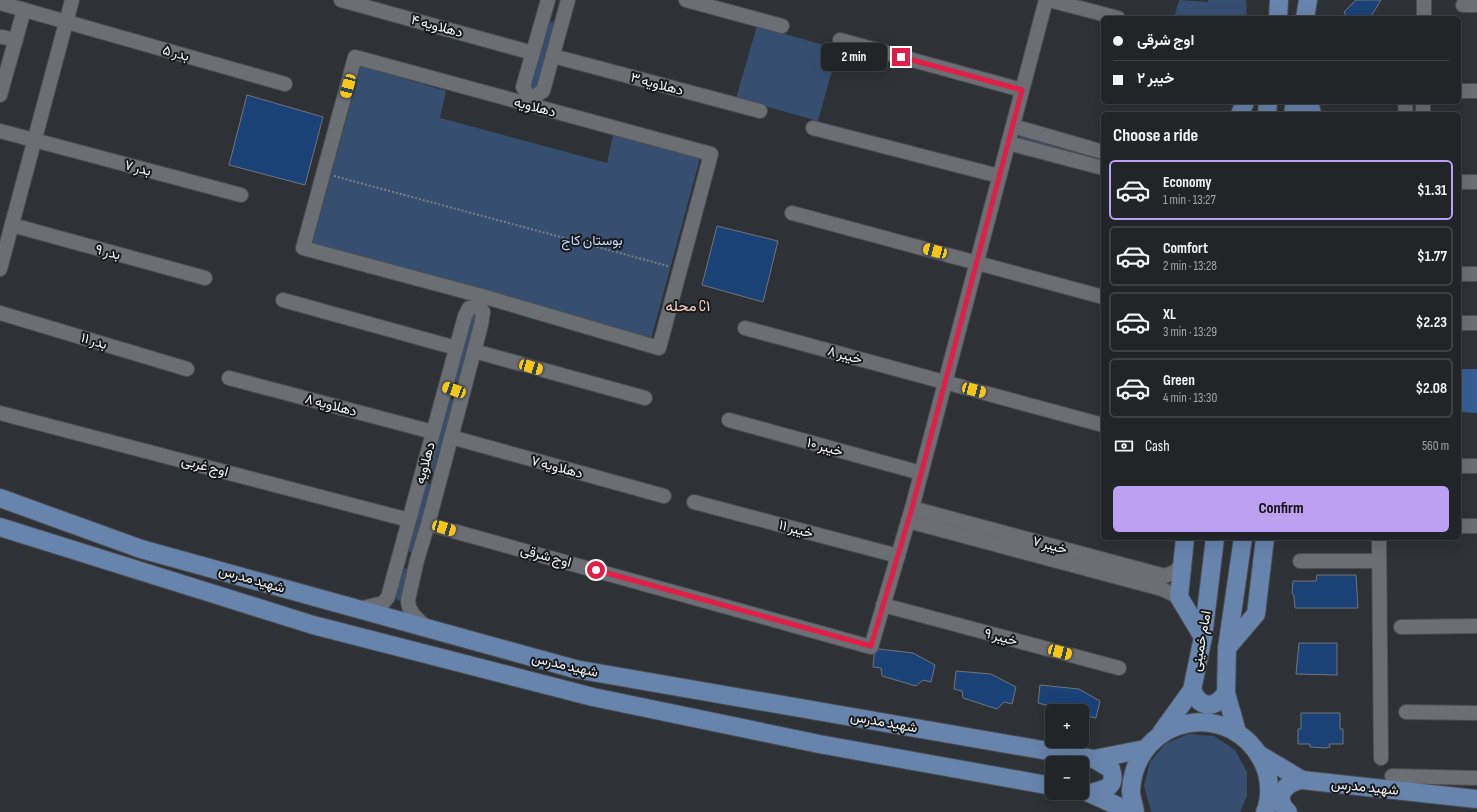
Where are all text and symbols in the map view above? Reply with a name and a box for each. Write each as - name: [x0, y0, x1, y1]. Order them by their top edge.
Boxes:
- street label: دهلاویه ۴: [409, 11, 465, 41]
- text: اوج شرقی: [1137, 31, 1194, 50]
- street label: بدر ۵: [161, 41, 191, 65]
- callout: 2 min: [821, 43, 887, 71]
- route end: [892, 48, 910, 66]
- text: 2 min: [842, 49, 866, 65]
- street label: دهلاویه ۳: [629, 69, 686, 99]
- text: خیبر ۲: [1137, 69, 1174, 88]
- car: [339, 73, 357, 99]
- street label: دهلاویه: [512, 93, 558, 121]
- text: Choose a ride: [1113, 125, 1198, 146]
- street label: بدر ۷: [123, 156, 153, 180]
- icon: car: [1115, 172, 1151, 208]
- text: Economy: [1163, 173, 1212, 192]
- text: $1.31: [1417, 181, 1447, 200]
- text: 1 min · 13:27: [1163, 192, 1216, 208]
- park label: بوستان کاج: [561, 232, 623, 251]
- icon: car: [1115, 238, 1151, 274]
- text: Comfort: [1163, 239, 1208, 258]
- street label: بدر ۹: [94, 241, 122, 263]
- car: [922, 242, 948, 260]
- text: $1.77: [1417, 247, 1447, 266]
- text: 2 min · 13:28: [1163, 258, 1217, 274]
- district label: محله C۱: [666, 297, 710, 316]
- icon: car: [1115, 304, 1151, 340]
- text: XL: [1163, 305, 1176, 324]
- text: $2.23: [1416, 313, 1447, 332]
- text: 3 min · 13:29: [1163, 324, 1217, 340]
- street label: بدر ۱۱: [79, 329, 109, 353]
- street label: خیبر ۸: [826, 342, 864, 368]
- car: [518, 358, 544, 376]
- icon: car: [1115, 370, 1151, 406]
- text: Green: [1163, 371, 1195, 390]
- text: $2.08: [1415, 379, 1447, 398]
- car: [441, 380, 467, 400]
- car: [961, 381, 987, 399]
- street label: دهلاویه ۸: [303, 390, 359, 420]
- text: 4 min · 13:30: [1163, 390, 1217, 406]
- street label: خیبر ۱۰: [805, 434, 845, 460]
- icon: cash: [1113, 435, 1135, 457]
- text: Cash: [1145, 437, 1170, 456]
- text: 560 m: [1422, 438, 1449, 454]
- street label: دهلاویه: [411, 440, 439, 486]
- street label: اوج غربی: [179, 452, 230, 482]
- street label: دهلاویه ۷: [529, 452, 585, 482]
- button: Confirm: [1113, 486, 1449, 532]
- street label: خیبر ۱۱: [777, 516, 815, 542]
- car: [431, 519, 457, 537]
- street label: خیبر ۷: [1031, 532, 1069, 558]
- street label: اوج شرقی: [518, 541, 573, 573]
- street label: شهید مدرس: [217, 561, 287, 597]
- route start: [587, 561, 605, 579]
- street label: امام خمینی: [1187, 609, 1215, 673]
- street label: خیبر ۹: [983, 624, 1019, 650]
- car: [1047, 643, 1073, 661]
- street label: شهید مدرس: [530, 649, 600, 681]
- map controls: [1045, 704, 1089, 800]
- button: +: [1045, 704, 1089, 748]
- street label: شهید مدرس: [849, 708, 919, 736]
- button: −: [1045, 756, 1089, 800]
- street label: شهید مدرس: [1330, 775, 1400, 799]

